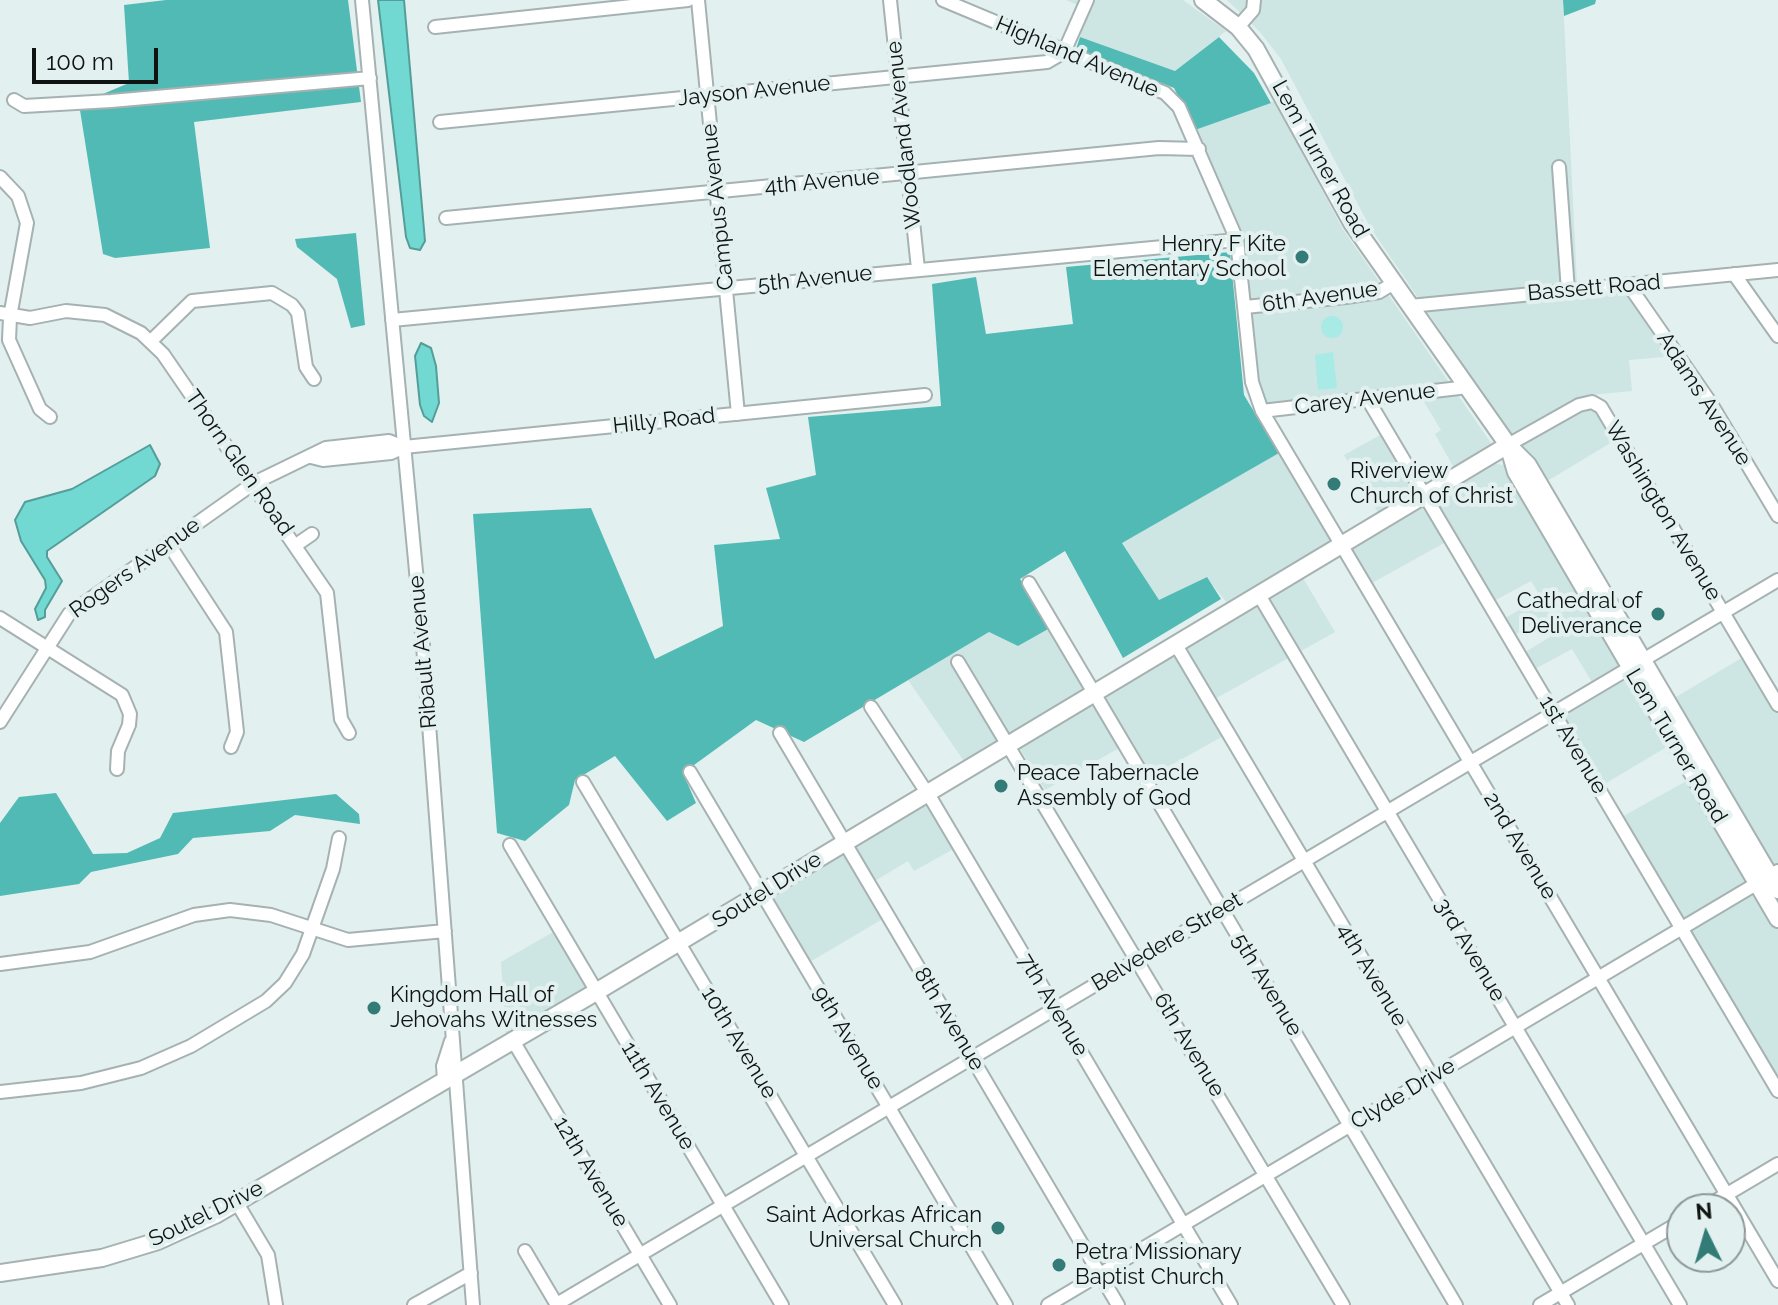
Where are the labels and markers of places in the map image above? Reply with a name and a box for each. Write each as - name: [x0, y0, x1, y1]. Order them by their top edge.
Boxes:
- place label: Henry F Kite Elementary School: [1093, 231, 1286, 282]
- marker: Henry F Kite Elementary School: [1293, 248, 1311, 266]
- place label: Riverview Church of Christ: [1350, 458, 1513, 510]
- marker: Riverview Church of Christ: [1325, 475, 1343, 493]
- place label: Cathedral of Deliverance: [1517, 588, 1642, 640]
- marker: Cathedral of Deliverance: [1649, 605, 1667, 623]
- place label: Peace Tabernacle Assembly of God: [1017, 760, 1199, 812]
- marker: Peace Tabernacle Assembly of God: [992, 777, 1010, 795]
- place label: Kingdom Hall of Jehovahs Witnesses: [390, 982, 597, 1034]
- marker: Kingdom Hall of Jehovahs Witnesses: [365, 999, 383, 1017]
- place label: Saint Adorkas African Universal Church: [766, 1202, 982, 1254]
- marker: Saint Adorkas African Universal Church: [989, 1219, 1007, 1237]
- place label: Petra Missionary Baptist Church: [1075, 1239, 1242, 1290]
- marker: Petra Missionary Baptist Church: [1050, 1256, 1068, 1274]

